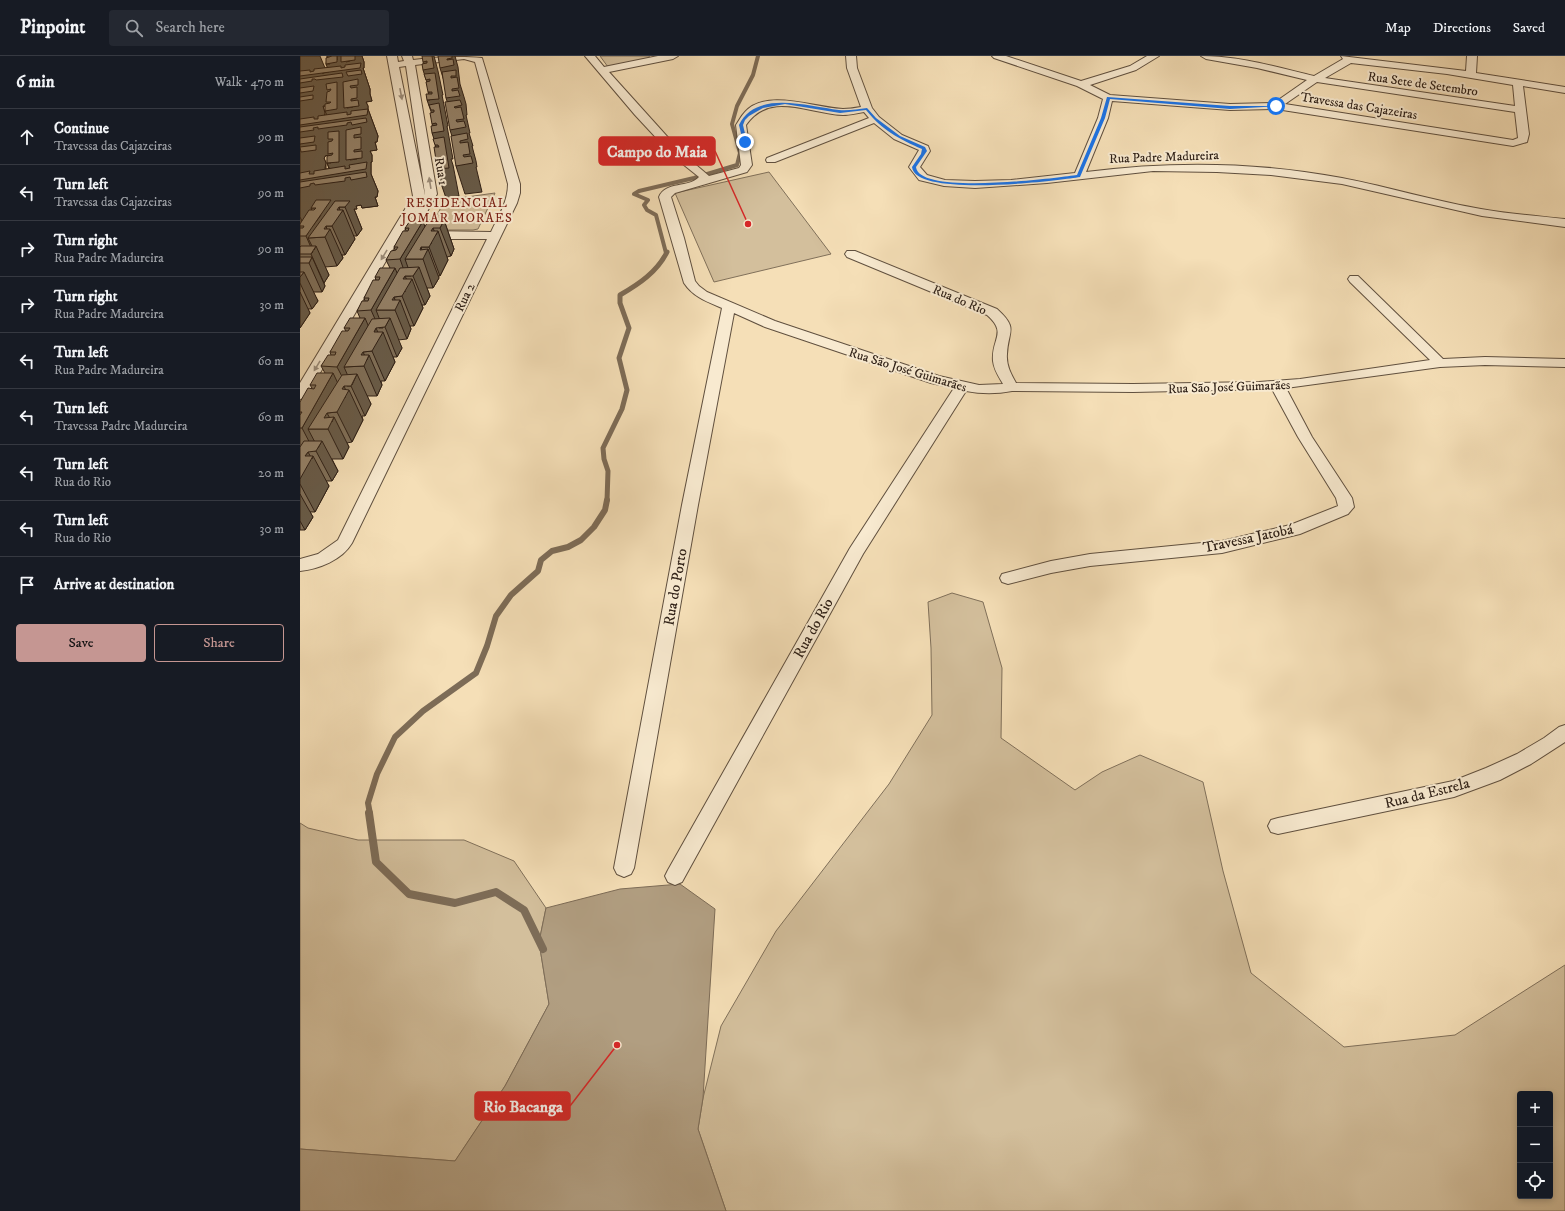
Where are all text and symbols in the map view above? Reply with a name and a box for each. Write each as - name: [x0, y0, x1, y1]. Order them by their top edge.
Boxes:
- search box: [109, 10, 389, 46]
- text: Pinpoint: [20, 16, 85, 39]
- icon: search: [123, 17, 145, 39]
- text: Search here: [155, 18, 225, 37]
- text: Map: [1385, 19, 1411, 37]
- text: Directions: [1433, 19, 1491, 37]
- text: Saved: [1513, 19, 1545, 37]
- street label: Rua Sete de Setembro: [1367, 68, 1479, 100]
- text: 6 min: [16, 71, 55, 93]
- text: Walk · 470 m: [215, 74, 284, 90]
- one-way arrow: [398, 88, 404, 100]
- street label: Travessa das Cajazeiras: [1299, 89, 1418, 124]
- route start: [1267, 97, 1285, 115]
- text: Continue: [54, 119, 109, 138]
- icon: ahead: [16, 126, 38, 148]
- text: 90 m: [258, 129, 284, 145]
- route end: [736, 133, 754, 151]
- callout: Campo do Maia: [599, 137, 715, 165]
- text: Travessa das Cajazeiras: [54, 138, 172, 154]
- text: Campo do Maia: [607, 142, 708, 162]
- street label: Rua Padre Madureira: [1109, 147, 1220, 167]
- street label: Rua 1: [431, 156, 451, 186]
- text: Turn left: [54, 175, 108, 194]
- one-way arrow: [427, 177, 433, 189]
- icon: left: [16, 182, 38, 204]
- text: 90 m: [258, 185, 284, 201]
- text: Travessa das Cajazeiras: [54, 194, 172, 210]
- district label: RESIDENCIAL JOMAR MORAES: [400, 195, 513, 226]
- text: Turn right: [54, 231, 117, 250]
- icon: right: [16, 238, 38, 260]
- text: 90 m: [258, 241, 284, 257]
- one-way arrow: [381, 249, 388, 261]
- text: Rua Padre Madureira: [54, 250, 164, 266]
- street label: Rua 2: [451, 280, 479, 314]
- street label: Rua do Rio: [930, 281, 989, 318]
- text: Turn right: [54, 287, 117, 306]
- icon: right: [16, 294, 38, 316]
- text: 30 m: [260, 297, 284, 313]
- text: Rua Padre Madureira: [54, 306, 164, 322]
- text: Turn left: [54, 343, 108, 362]
- street label: Rua São José Guimarães: [847, 344, 969, 396]
- icon: left: [16, 350, 38, 372]
- text: 60 m: [258, 353, 284, 369]
- one-way arrow: [314, 360, 321, 372]
- text: Rua Padre Madureira: [54, 362, 164, 378]
- street label: Rua São José Guimarães: [1168, 377, 1291, 397]
- text: Turn left: [54, 399, 108, 418]
- icon: left: [16, 406, 38, 428]
- text: 60 m: [258, 409, 284, 425]
- text: Travessa Padre Madureira: [54, 418, 188, 434]
- text: Turn left: [54, 455, 108, 474]
- icon: left: [16, 462, 38, 484]
- text: 20 m: [258, 465, 284, 481]
- text: Rua do Rio: [54, 474, 111, 490]
- text: Turn left: [54, 511, 108, 530]
- icon: left: [16, 518, 38, 540]
- street label: Travessa Jatobá: [1201, 520, 1296, 557]
- text: 30 m: [260, 521, 284, 537]
- text: Rua do Rio: [54, 530, 111, 546]
- street label: Rua do Porto: [659, 547, 692, 627]
- icon: arrive: [16, 574, 38, 596]
- text: Arrive at destination: [54, 575, 174, 594]
- street label: Rua do Rio: [789, 595, 838, 662]
- button: Save: [16, 624, 146, 662]
- button: Share: [154, 624, 284, 662]
- street label: Rua da Estrela: [1383, 774, 1472, 813]
- map controls: [1517, 1091, 1553, 1199]
- button: +: [1517, 1091, 1553, 1127]
- callout: Rio Bacanga: [475, 1092, 570, 1120]
- text: Rio Bacanga: [483, 1097, 564, 1117]
- button: −: [1517, 1127, 1553, 1163]
- button: locate: [1517, 1163, 1553, 1199]

